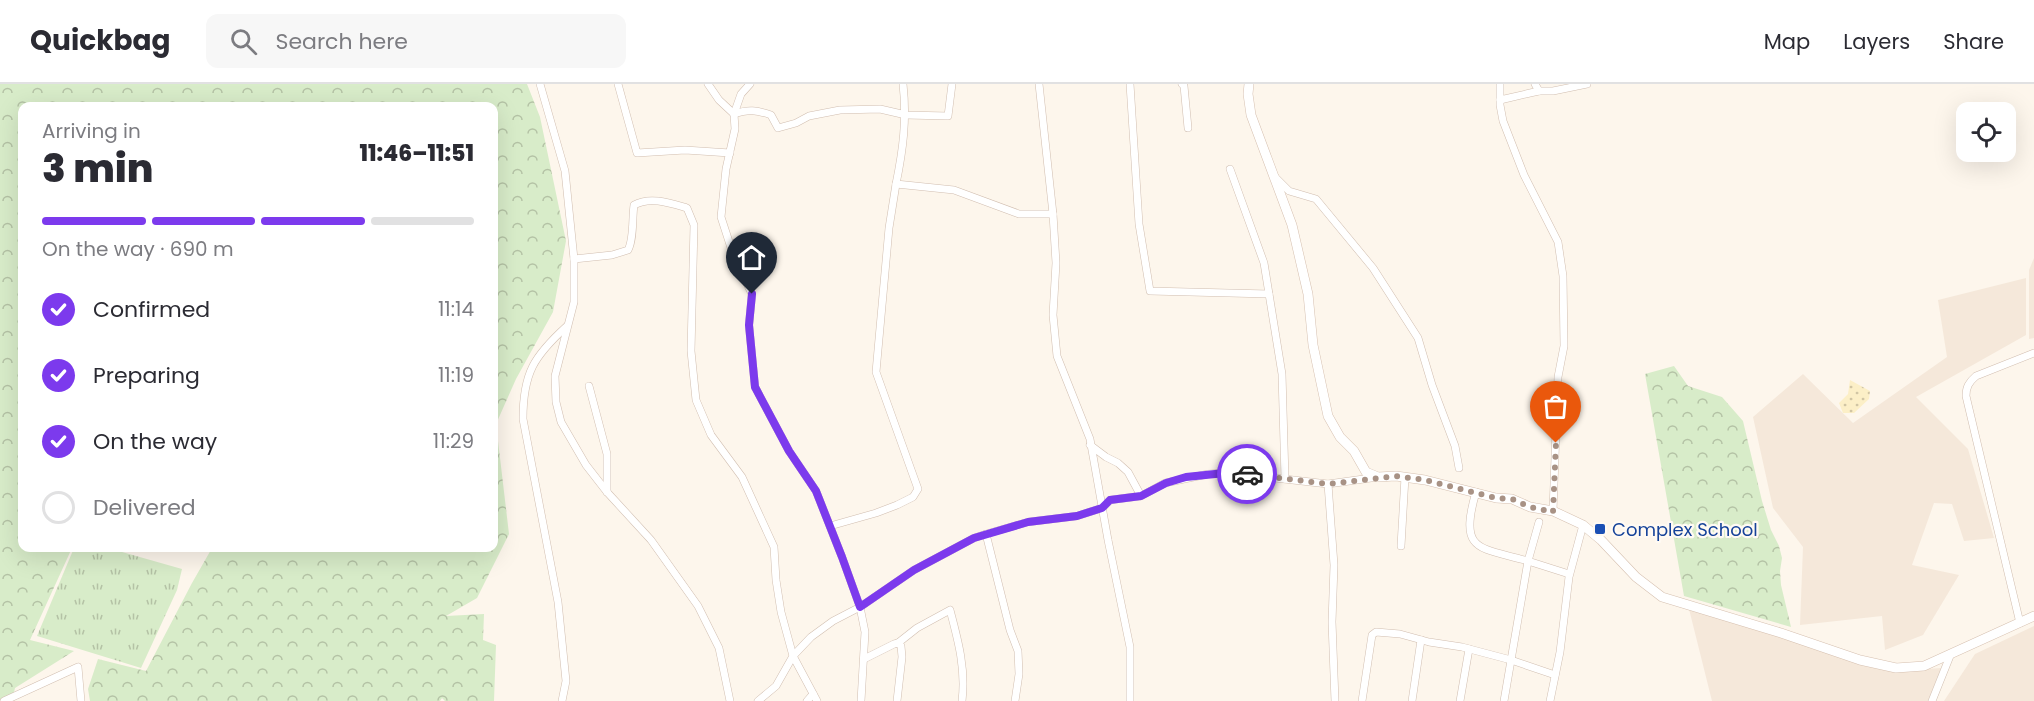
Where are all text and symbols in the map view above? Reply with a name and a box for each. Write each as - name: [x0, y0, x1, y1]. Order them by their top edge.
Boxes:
- search box: [206, 14, 626, 68]
- text: Quickbag: [30, 21, 170, 60]
- icon: search: [227, 25, 260, 58]
- text: Search here: [275, 26, 408, 57]
- text: Map: [1764, 27, 1810, 56]
- text: Layers: [1843, 27, 1910, 56]
- text: Share: [1943, 27, 2004, 56]
- map controls: [1956, 102, 2016, 162]
- button: locate: [1956, 102, 2016, 162]
- text: Arriving in: [42, 117, 141, 145]
- text: 11:46–11:51: [359, 138, 474, 169]
- text: 3 min: [42, 141, 154, 196]
- pin: [726, 232, 777, 294]
- text: On the way · 690 m: [42, 235, 234, 263]
- icon: home: [735, 241, 768, 274]
- icon: check: [42, 293, 75, 326]
- text: Confirmed: [93, 294, 210, 325]
- text: 11:14: [438, 295, 474, 323]
- icon: check: [42, 359, 75, 392]
- text: Preparing: [93, 360, 200, 391]
- text: 11:19: [438, 361, 474, 389]
- pin: [1530, 381, 1581, 443]
- icon: bag: [1539, 390, 1572, 423]
- icon: check: [42, 425, 75, 458]
- text: On the way: [93, 426, 217, 457]
- text: 11:29: [433, 427, 474, 455]
- courier: [1217, 444, 1277, 504]
- icon: car: [1231, 458, 1264, 491]
- text: Delivered: [93, 492, 196, 523]
- place label: Complex School: [1612, 517, 1758, 542]
- marker: Complex School: [1593, 522, 1607, 536]

